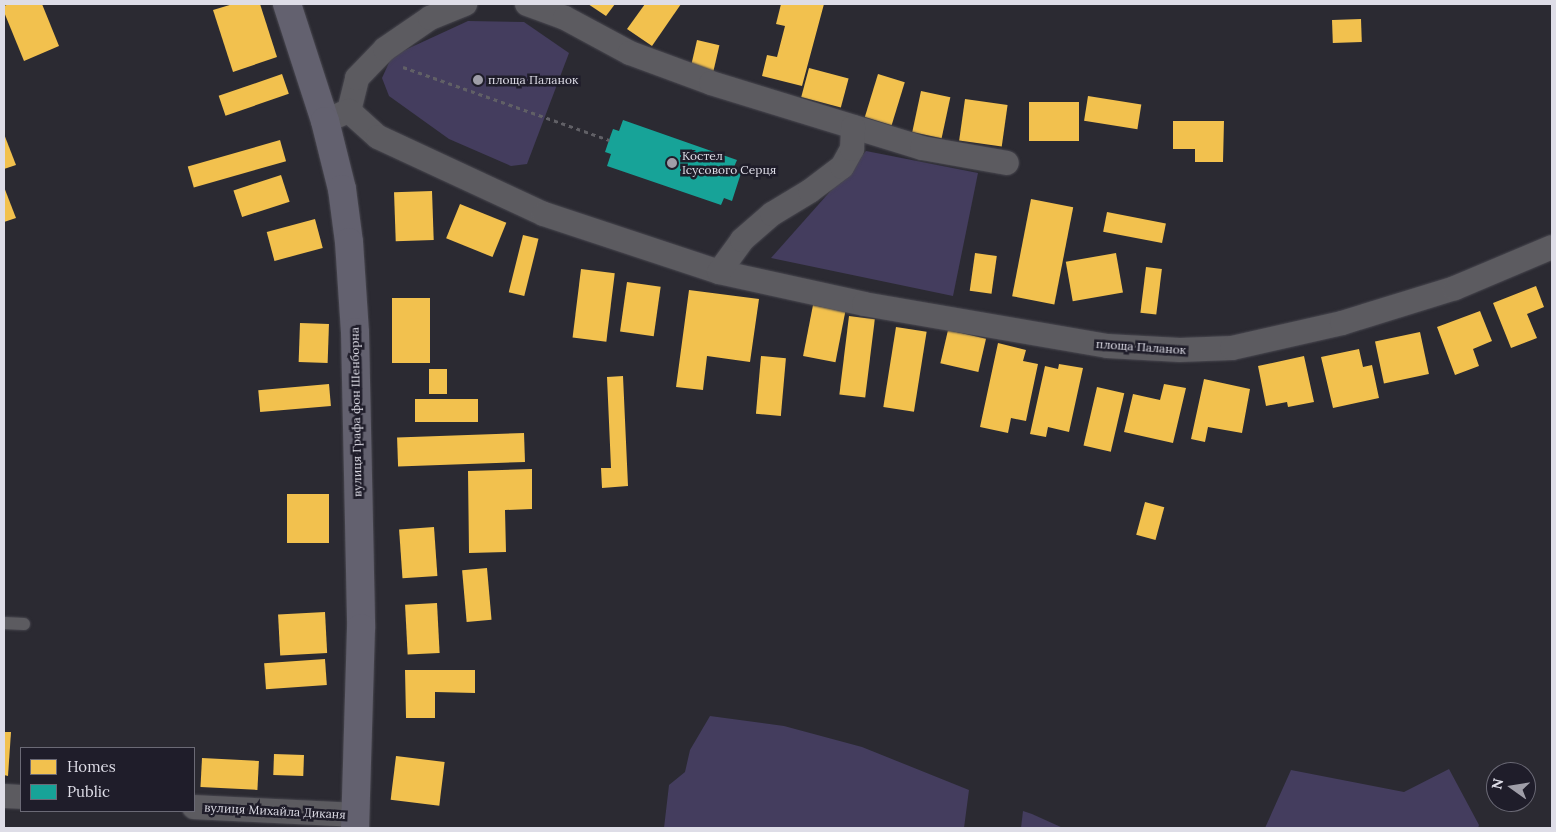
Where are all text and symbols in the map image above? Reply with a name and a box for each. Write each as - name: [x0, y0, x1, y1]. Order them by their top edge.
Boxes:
- place label: площа Паланок: [488, 73, 578, 87]
- marker: площа Паланок: [472, 74, 484, 86]
- place label: Костел Ісусового Серця: [682, 149, 776, 177]
- marker: Костел Ісусового Серця: [666, 157, 678, 169]
- street label: вулиця Графа фон Шенборна: [347, 327, 365, 497]
- street label: площа Паланок: [1095, 337, 1187, 357]
- legend: [20, 747, 195, 812]
- text: Homes: [67, 757, 116, 776]
- north arrow: [1486, 762, 1536, 812]
- text: N: [1487, 777, 1507, 791]
- text: Public: [67, 782, 110, 801]
- street label: вулиця Михайла Диканя: [204, 800, 346, 822]

